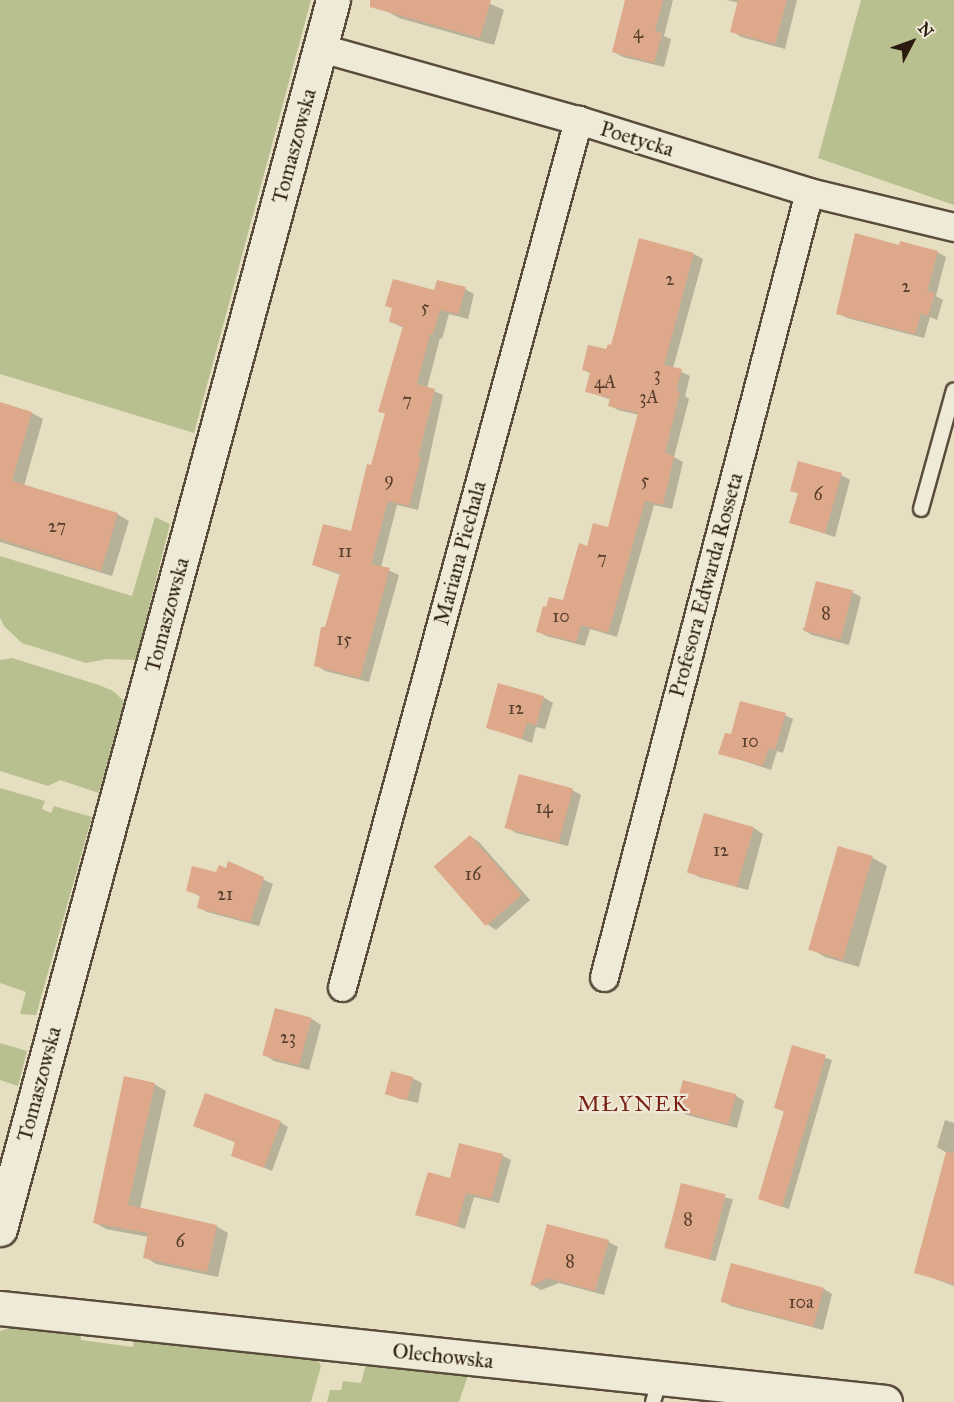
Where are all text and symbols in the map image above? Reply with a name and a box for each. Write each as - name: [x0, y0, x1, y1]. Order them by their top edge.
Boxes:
- north arrow: [882, 12, 942, 72]
- text: N: [914, 19, 938, 41]
- house number: 4: [633, 21, 643, 43]
- street label: Tomaszowska: [267, 86, 321, 206]
- street label: Poetycka: [597, 116, 677, 162]
- house number: 2: [666, 268, 674, 290]
- house number: 2: [902, 275, 910, 297]
- house number: 5: [421, 296, 429, 318]
- house number: 3: [653, 363, 661, 385]
- house number: 4A: [594, 371, 616, 393]
- house number: 3A: [639, 386, 659, 408]
- house number: 7: [402, 389, 412, 411]
- house number: 9: [384, 468, 394, 490]
- house number: 5: [641, 469, 649, 491]
- street label: Profesora Edwarda Rosseta: [664, 470, 748, 700]
- street label: Mariana Piechala: [429, 478, 491, 628]
- house number: 6: [813, 483, 823, 505]
- house number: 27: [48, 515, 66, 537]
- house number: 11: [338, 540, 352, 562]
- house number: 7: [597, 547, 607, 569]
- street label: Tomaszowska: [140, 555, 194, 675]
- house number: 8: [821, 602, 831, 624]
- house number: 10: [552, 605, 570, 627]
- house number: 15: [336, 628, 352, 650]
- house number: 12: [508, 697, 524, 719]
- house number: 10: [741, 730, 759, 752]
- house number: 14: [535, 796, 553, 818]
- house number: 12: [713, 839, 729, 861]
- house number: 16: [465, 863, 481, 885]
- house number: 21: [217, 883, 233, 905]
- street label: Tomaszowska: [12, 1024, 66, 1144]
- house number: 23: [280, 1026, 296, 1048]
- district label: MŁYNEK: [577, 1091, 689, 1117]
- house number: 8: [683, 1208, 693, 1230]
- house number: 6: [175, 1230, 185, 1252]
- house number: 8: [565, 1250, 575, 1272]
- house number: 10a: [788, 1291, 814, 1313]
- street label: Olechowska: [391, 1338, 495, 1374]

